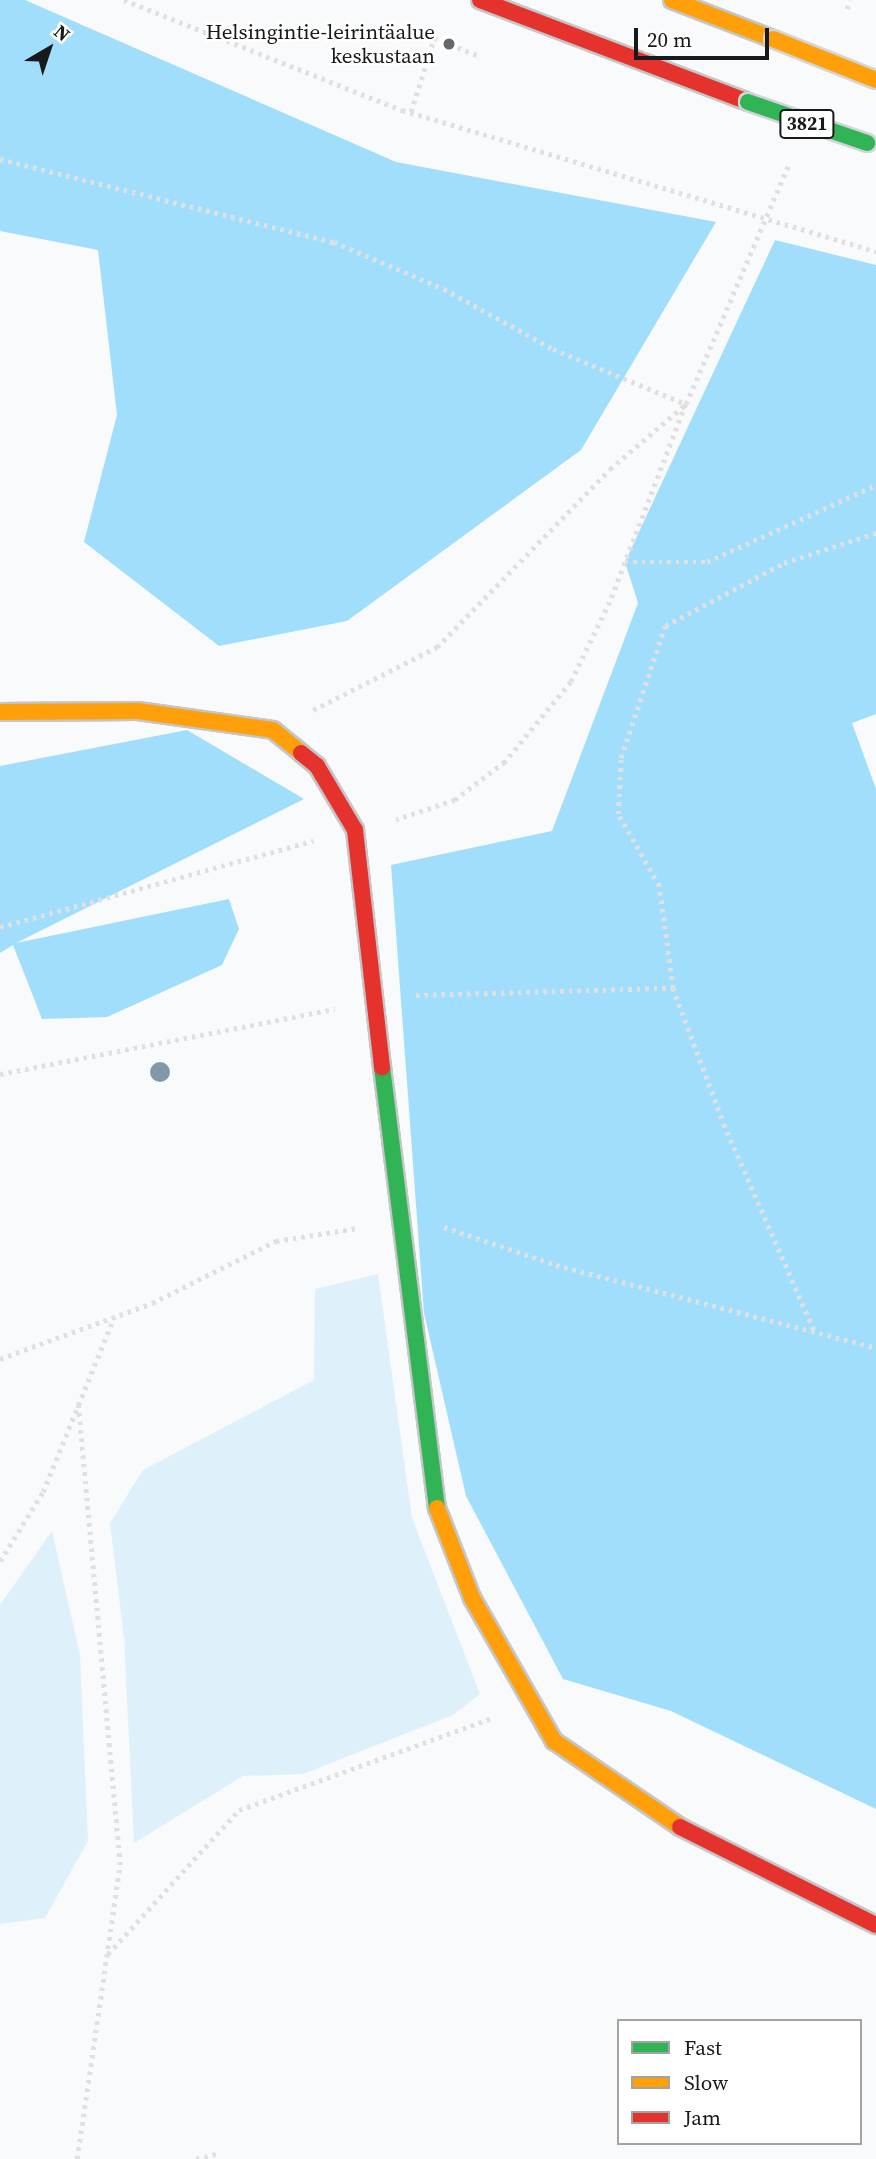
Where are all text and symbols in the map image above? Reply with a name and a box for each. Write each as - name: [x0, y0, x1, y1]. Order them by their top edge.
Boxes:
- north arrow: [14, 14, 84, 84]
- scale bar: [638, 14, 773, 58]
- text: N: [49, 18, 76, 47]
- place label: Helsingintie-leirintäalue keskustaan: [206, 19, 435, 69]
- text: 20 m: [647, 25, 692, 54]
- marker: Helsingintie-leirintäalue keskustaan: [441, 36, 457, 52]
- road number: 3821: [779, 108, 835, 140]
- legend: [617, 2019, 862, 2145]
- text: Fast: [684, 2033, 722, 2062]
- text: Slow: [684, 2068, 728, 2097]
- text: Jam: [684, 2103, 721, 2132]

